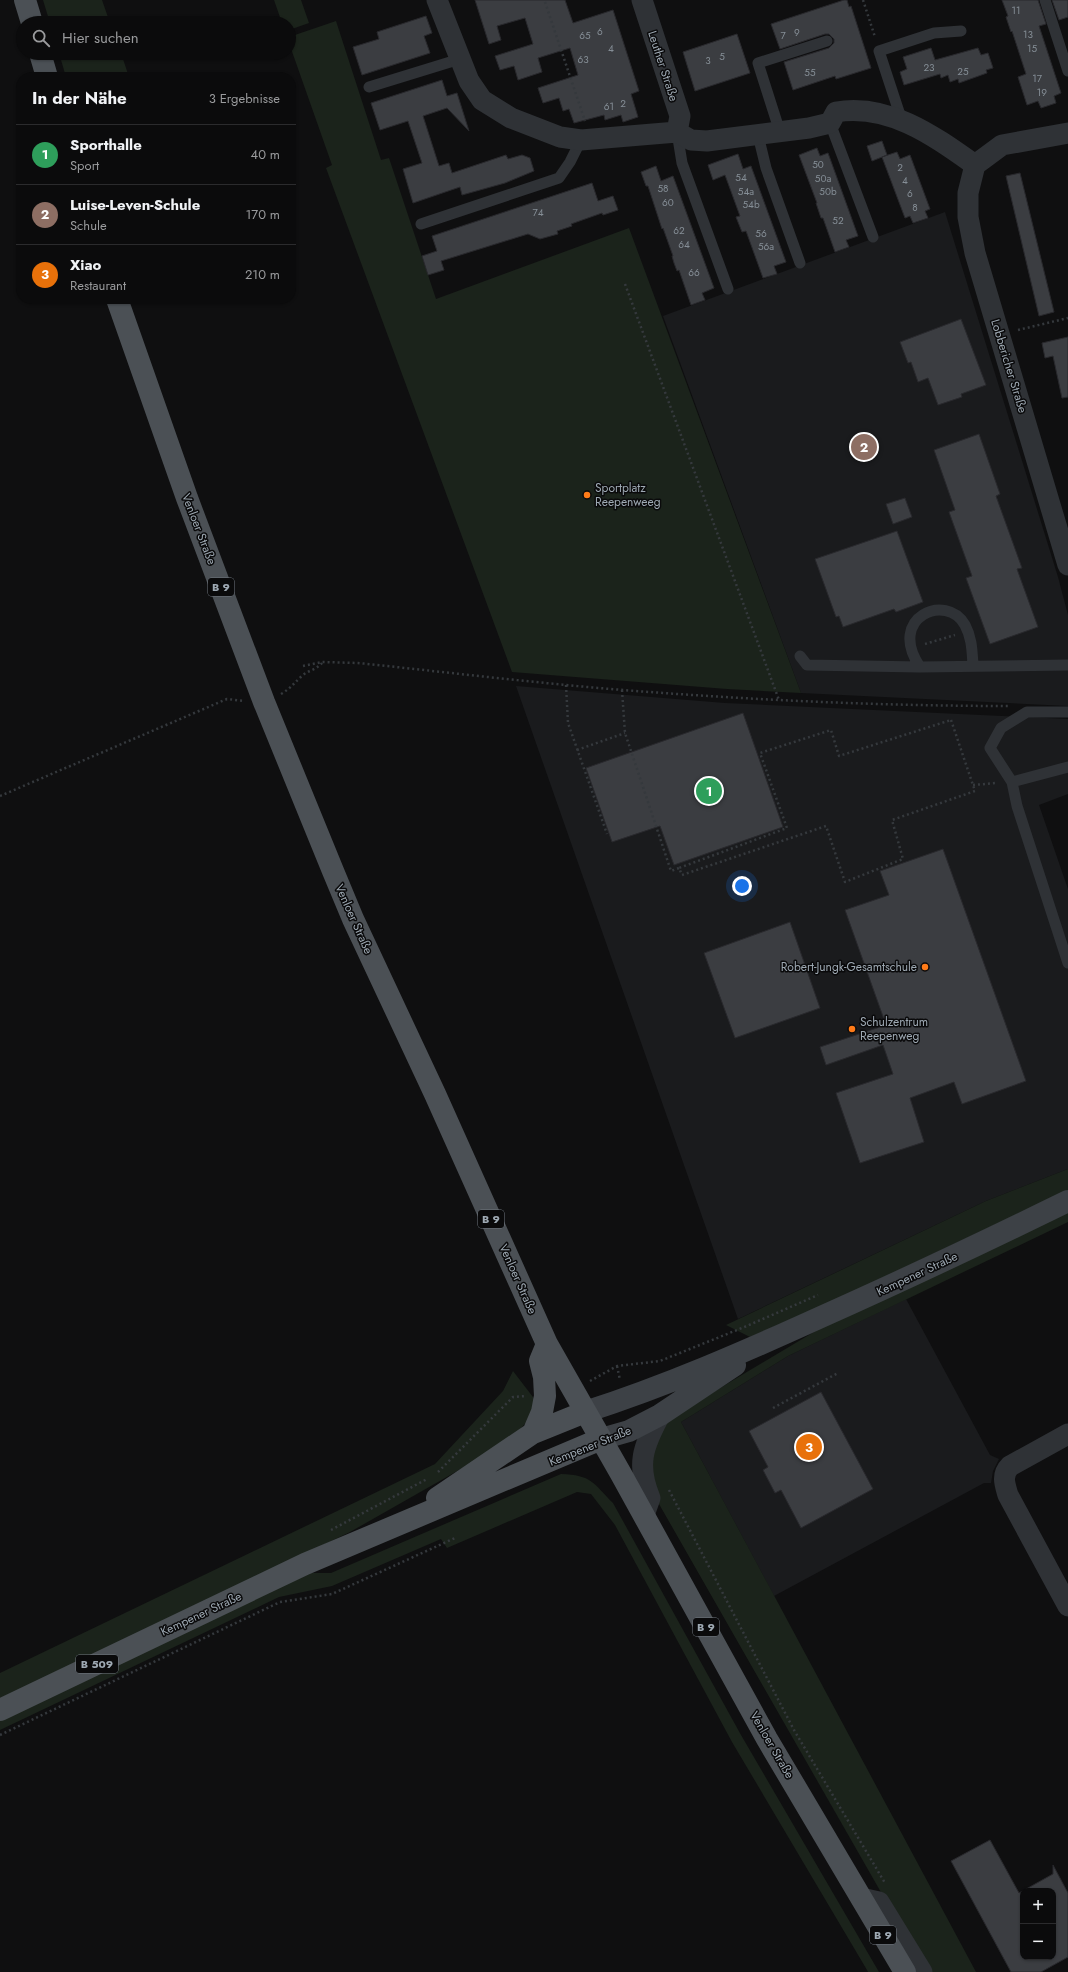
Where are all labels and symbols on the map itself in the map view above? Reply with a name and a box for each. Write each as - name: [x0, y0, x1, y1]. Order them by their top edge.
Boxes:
- house number: 11: [1012, 3, 1021, 18]
- house number: 6: [597, 24, 603, 39]
- house number: 9: [794, 25, 800, 40]
- house number: 13: [1023, 27, 1034, 42]
- house number: 65: [579, 28, 591, 43]
- street label: Leuther Straße: [643, 28, 683, 104]
- house number: 7: [780, 28, 786, 43]
- house number: 4: [608, 41, 614, 56]
- house number: 15: [1027, 41, 1037, 56]
- house number: 5: [719, 49, 725, 64]
- house number: 63: [577, 52, 589, 67]
- house number: 3: [705, 53, 711, 68]
- house number: 23: [923, 60, 935, 75]
- house number: 25: [957, 64, 969, 79]
- house number: 55: [804, 65, 816, 80]
- house number: 17: [1032, 71, 1043, 86]
- house number: 19: [1037, 85, 1047, 100]
- house number: 2: [620, 96, 626, 111]
- house number: 61: [604, 99, 614, 114]
- house number: 50: [812, 157, 824, 172]
- house number: 2: [897, 160, 903, 175]
- house number: 54: [735, 170, 747, 185]
- house number: 50a: [815, 171, 831, 186]
- house number: 4: [902, 173, 908, 188]
- house number: 58: [657, 181, 669, 196]
- house number: 54a: [738, 184, 754, 199]
- house number: 50b: [819, 184, 837, 199]
- house number: 6: [907, 186, 913, 201]
- house number: 60: [662, 195, 674, 210]
- house number: 54b: [742, 197, 760, 212]
- house number: 8: [912, 200, 918, 215]
- house number: 74: [532, 205, 544, 220]
- house number: 52: [832, 213, 844, 228]
- house number: 62: [673, 223, 685, 238]
- house number: 56: [755, 226, 767, 241]
- house number: 64: [678, 237, 690, 252]
- house number: 56a: [758, 239, 774, 254]
- house number: 66: [688, 265, 700, 280]
- street label: Lobbericher Straße: [986, 317, 1032, 415]
- pin: 2: [851, 432, 877, 462]
- place label: Sportplatz Reepenweeg: [595, 479, 661, 511]
- marker: Sportplatz Reepenweeg: [582, 490, 592, 500]
- street label: Venloer Straße: [177, 491, 221, 567]
- road number: B 9: [208, 578, 234, 596]
- pin: 1: [696, 776, 722, 806]
- your location: [732, 876, 752, 896]
- street label: Venloer Straße: [331, 881, 377, 957]
- place label: Robert-Jungk-Gesamtschule: [781, 958, 917, 976]
- marker: Robert-Jungk-Gesamtschule: [920, 962, 930, 972]
- place label: Schulzentrum Reepenweg: [860, 1013, 928, 1045]
- marker: Schulzentrum Reepenweg: [847, 1024, 857, 1034]
- road number: B 9: [478, 1210, 504, 1228]
- street label: Venloer Straße: [495, 1241, 541, 1317]
- street label: Kempener Straße: [874, 1247, 960, 1301]
- street label: Kempener Straße: [546, 1421, 634, 1471]
- pin: 3: [796, 1432, 822, 1462]
- street label: Kempener Straße: [158, 1587, 244, 1641]
- road number: B 9: [693, 1618, 719, 1636]
- road number: B 509: [76, 1655, 118, 1673]
- street label: Venloer Straße: [745, 1708, 799, 1782]
- road number: B 9: [870, 1926, 896, 1944]

